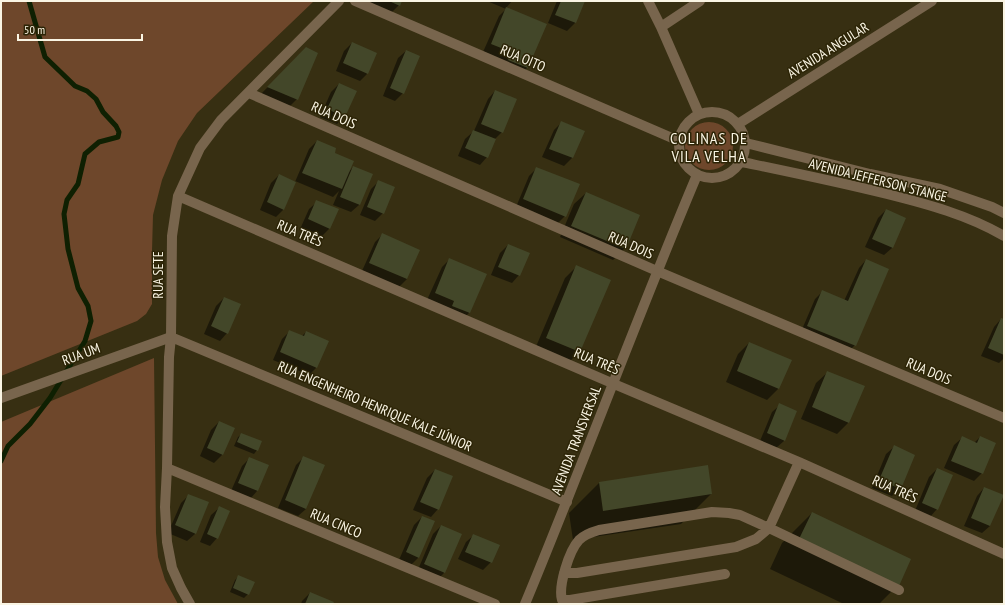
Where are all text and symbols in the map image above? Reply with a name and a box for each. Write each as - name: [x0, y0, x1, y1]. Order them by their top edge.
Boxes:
- scale bar: [18, 16, 142, 42]
- street label: AVENIDA ANGULAR: [784, 18, 872, 82]
- text: 50 m: [24, 22, 45, 37]
- street label: RUA OITO: [498, 40, 549, 76]
- street label: RUA DOIS: [309, 97, 359, 133]
- district label: COLINAS DE VILA VELHA: [670, 128, 748, 166]
- street label: AVENIDA JEFFERSON STANGE: [807, 154, 949, 206]
- street label: RUA TRÊS: [274, 215, 326, 251]
- street label: RUA DOIS: [606, 227, 656, 263]
- street label: RUA SETE: [149, 251, 167, 299]
- street label: RUA UM: [59, 339, 103, 369]
- street label: RUA TRÊS: [571, 343, 623, 379]
- street label: RUA DOIS: [904, 353, 954, 389]
- street label: RUA ENGENHEIRO HENRIQUE KALE JÚNIOR: [275, 357, 475, 455]
- street label: AVENIDA TRANSVERSAL: [547, 383, 605, 497]
- street label: RUA TRÊS: [870, 471, 920, 507]
- street label: RUA CINCO: [308, 504, 365, 542]

